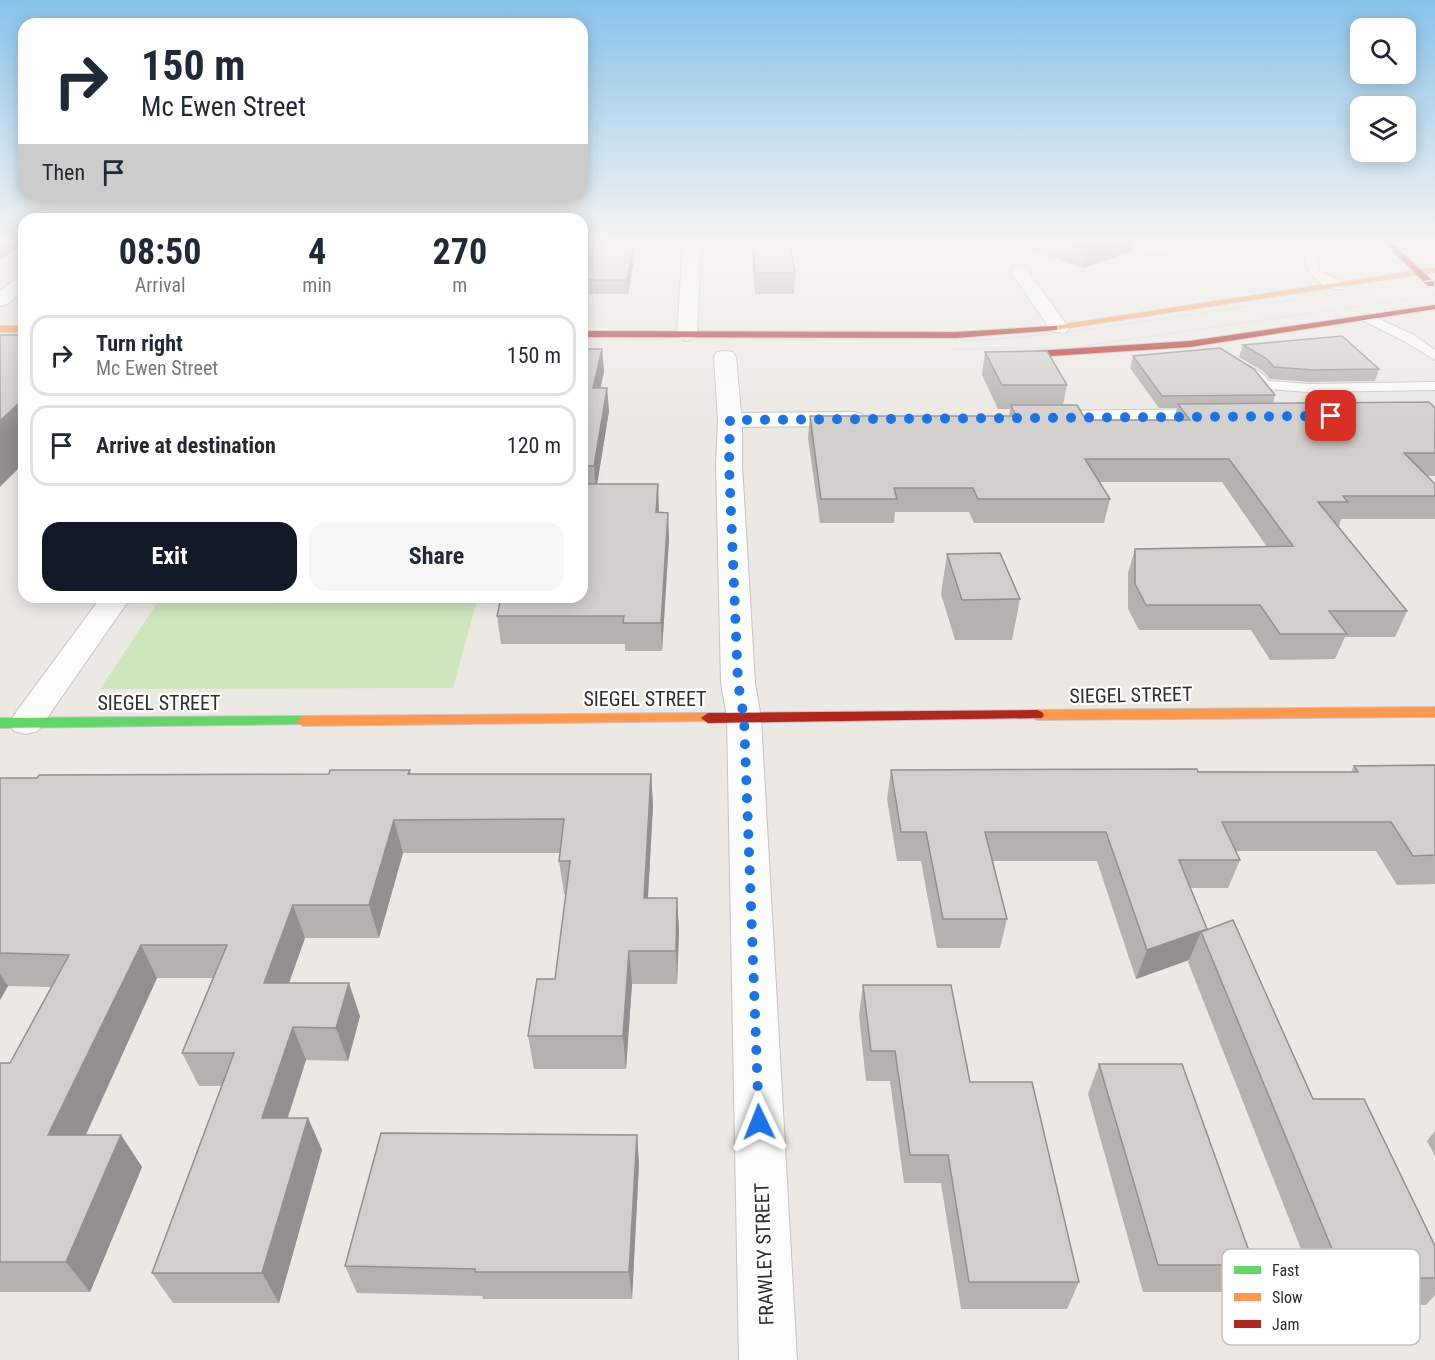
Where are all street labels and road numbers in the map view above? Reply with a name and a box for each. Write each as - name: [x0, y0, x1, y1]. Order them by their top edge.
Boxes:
- street label: SIEGEL STREET: [1069, 682, 1193, 708]
- street label: SIEGEL STREET: [583, 687, 707, 711]
- street label: SIEGEL STREET: [97, 691, 221, 715]
- street label: FRAWLEY STREET: [750, 1182, 778, 1326]

